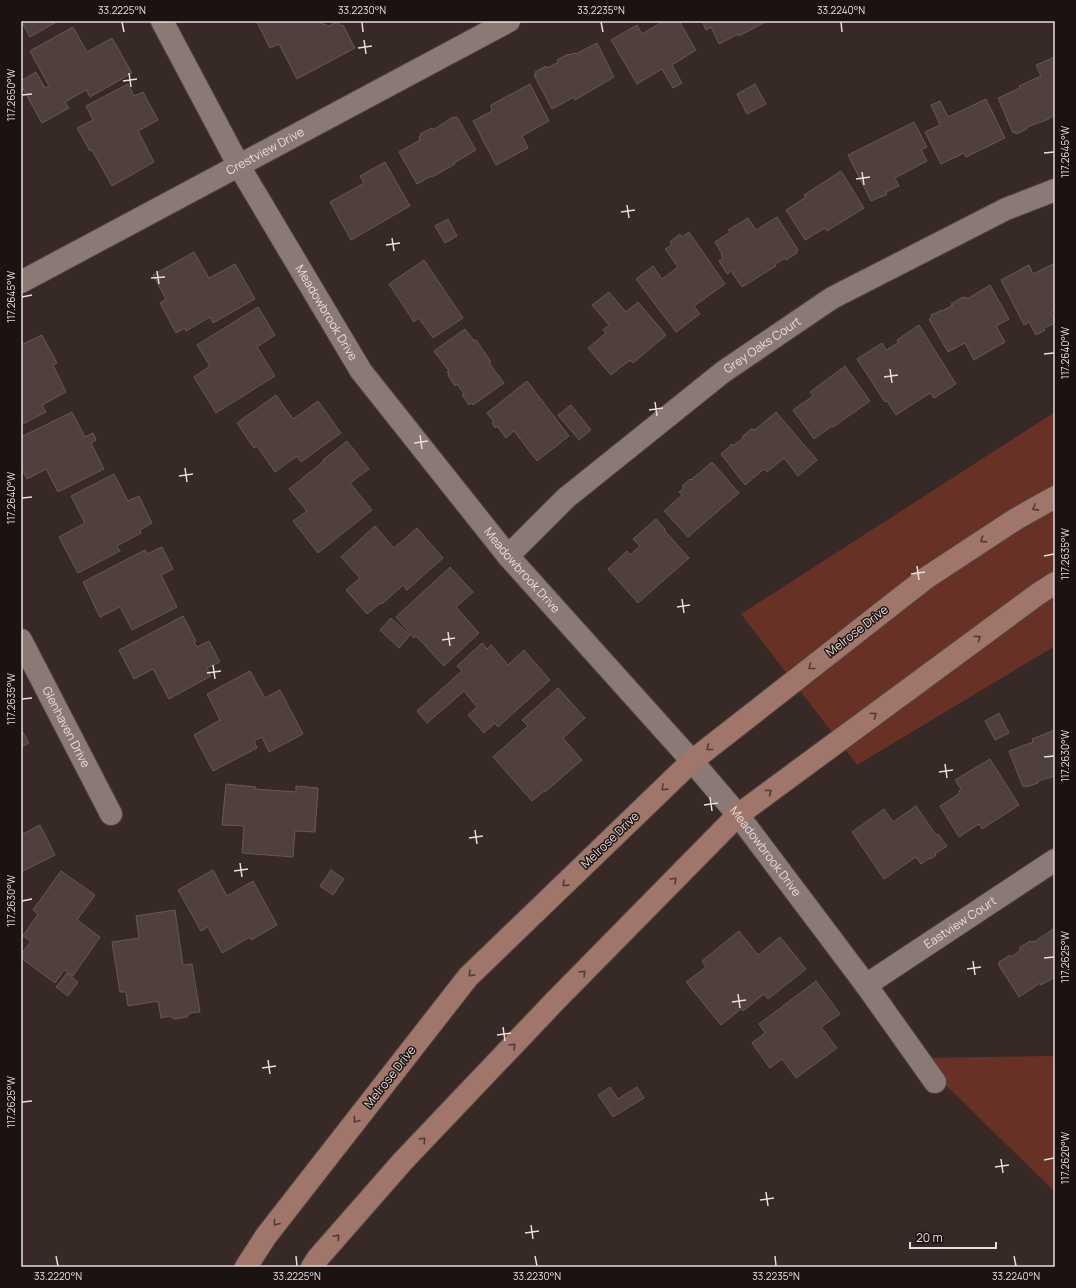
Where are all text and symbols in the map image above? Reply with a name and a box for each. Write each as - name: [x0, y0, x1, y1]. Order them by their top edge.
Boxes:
- text: 33.2225°N: [98, 3, 146, 17]
- text: 33.2230°N: [338, 3, 386, 17]
- text: 33.2235°N: [577, 3, 625, 17]
- text: 33.2240°N: [817, 3, 865, 17]
- text: 117.2650°W: [4, 68, 18, 121]
- street label: Crestview Drive: [223, 123, 307, 179]
- text: 117.2645°W: [1058, 125, 1072, 178]
- street label: Meadowbrook Drive: [292, 261, 362, 364]
- text: 117.2645°W: [4, 270, 18, 323]
- street label: Grey Oaks Court: [720, 312, 804, 377]
- text: 117.2640°W: [1058, 326, 1072, 379]
- text: 117.2640°W: [4, 471, 18, 524]
- one-way arrow: [1032, 503, 1039, 511]
- street label: Meadowbrook Drive: [480, 523, 564, 617]
- text: 117.2635°W: [1058, 527, 1072, 580]
- one-way arrow: [980, 535, 987, 543]
- street label: Melrose Drive: [822, 601, 891, 660]
- one-way arrow: [974, 636, 981, 643]
- one-way arrow: [809, 663, 816, 670]
- text: 117.2635°W: [4, 672, 18, 725]
- street label: Glenhaven Drive: [38, 683, 95, 770]
- one-way arrow: [869, 713, 876, 720]
- text: 117.2630°W: [1058, 729, 1072, 782]
- one-way arrow: [707, 743, 714, 750]
- one-way arrow: [661, 783, 669, 791]
- one-way arrow: [765, 790, 772, 797]
- street label: Meadowbrook Drive: [726, 802, 805, 900]
- street label: Melrose Drive: [577, 808, 643, 872]
- text: 117.2630°W: [4, 874, 18, 927]
- one-way arrow: [669, 877, 677, 885]
- one-way arrow: [562, 879, 570, 887]
- street label: Eastview Court: [920, 892, 1000, 952]
- text: 117.2625°W: [1058, 930, 1072, 983]
- one-way arrow: [468, 969, 476, 977]
- one-way arrow: [578, 970, 586, 978]
- street label: Melrose Drive: [360, 1042, 419, 1111]
- one-way arrow: [508, 1043, 515, 1050]
- text: 117.2625°W: [4, 1075, 18, 1128]
- one-way arrow: [354, 1116, 361, 1123]
- text: 117.2620°W: [1058, 1131, 1072, 1184]
- one-way arrow: [419, 1137, 426, 1145]
- one-way arrow: [274, 1219, 281, 1226]
- scale bar: [910, 1224, 996, 1250]
- text: 20 m: [916, 1229, 943, 1246]
- one-way arrow: [332, 1234, 340, 1242]
- text: 33.2220°N: [34, 1269, 82, 1283]
- text: 33.2225°N: [273, 1269, 321, 1283]
- text: 33.2230°N: [513, 1269, 561, 1283]
- text: 33.2235°N: [752, 1269, 800, 1283]
- text: 33.2240°N: [992, 1269, 1040, 1283]

